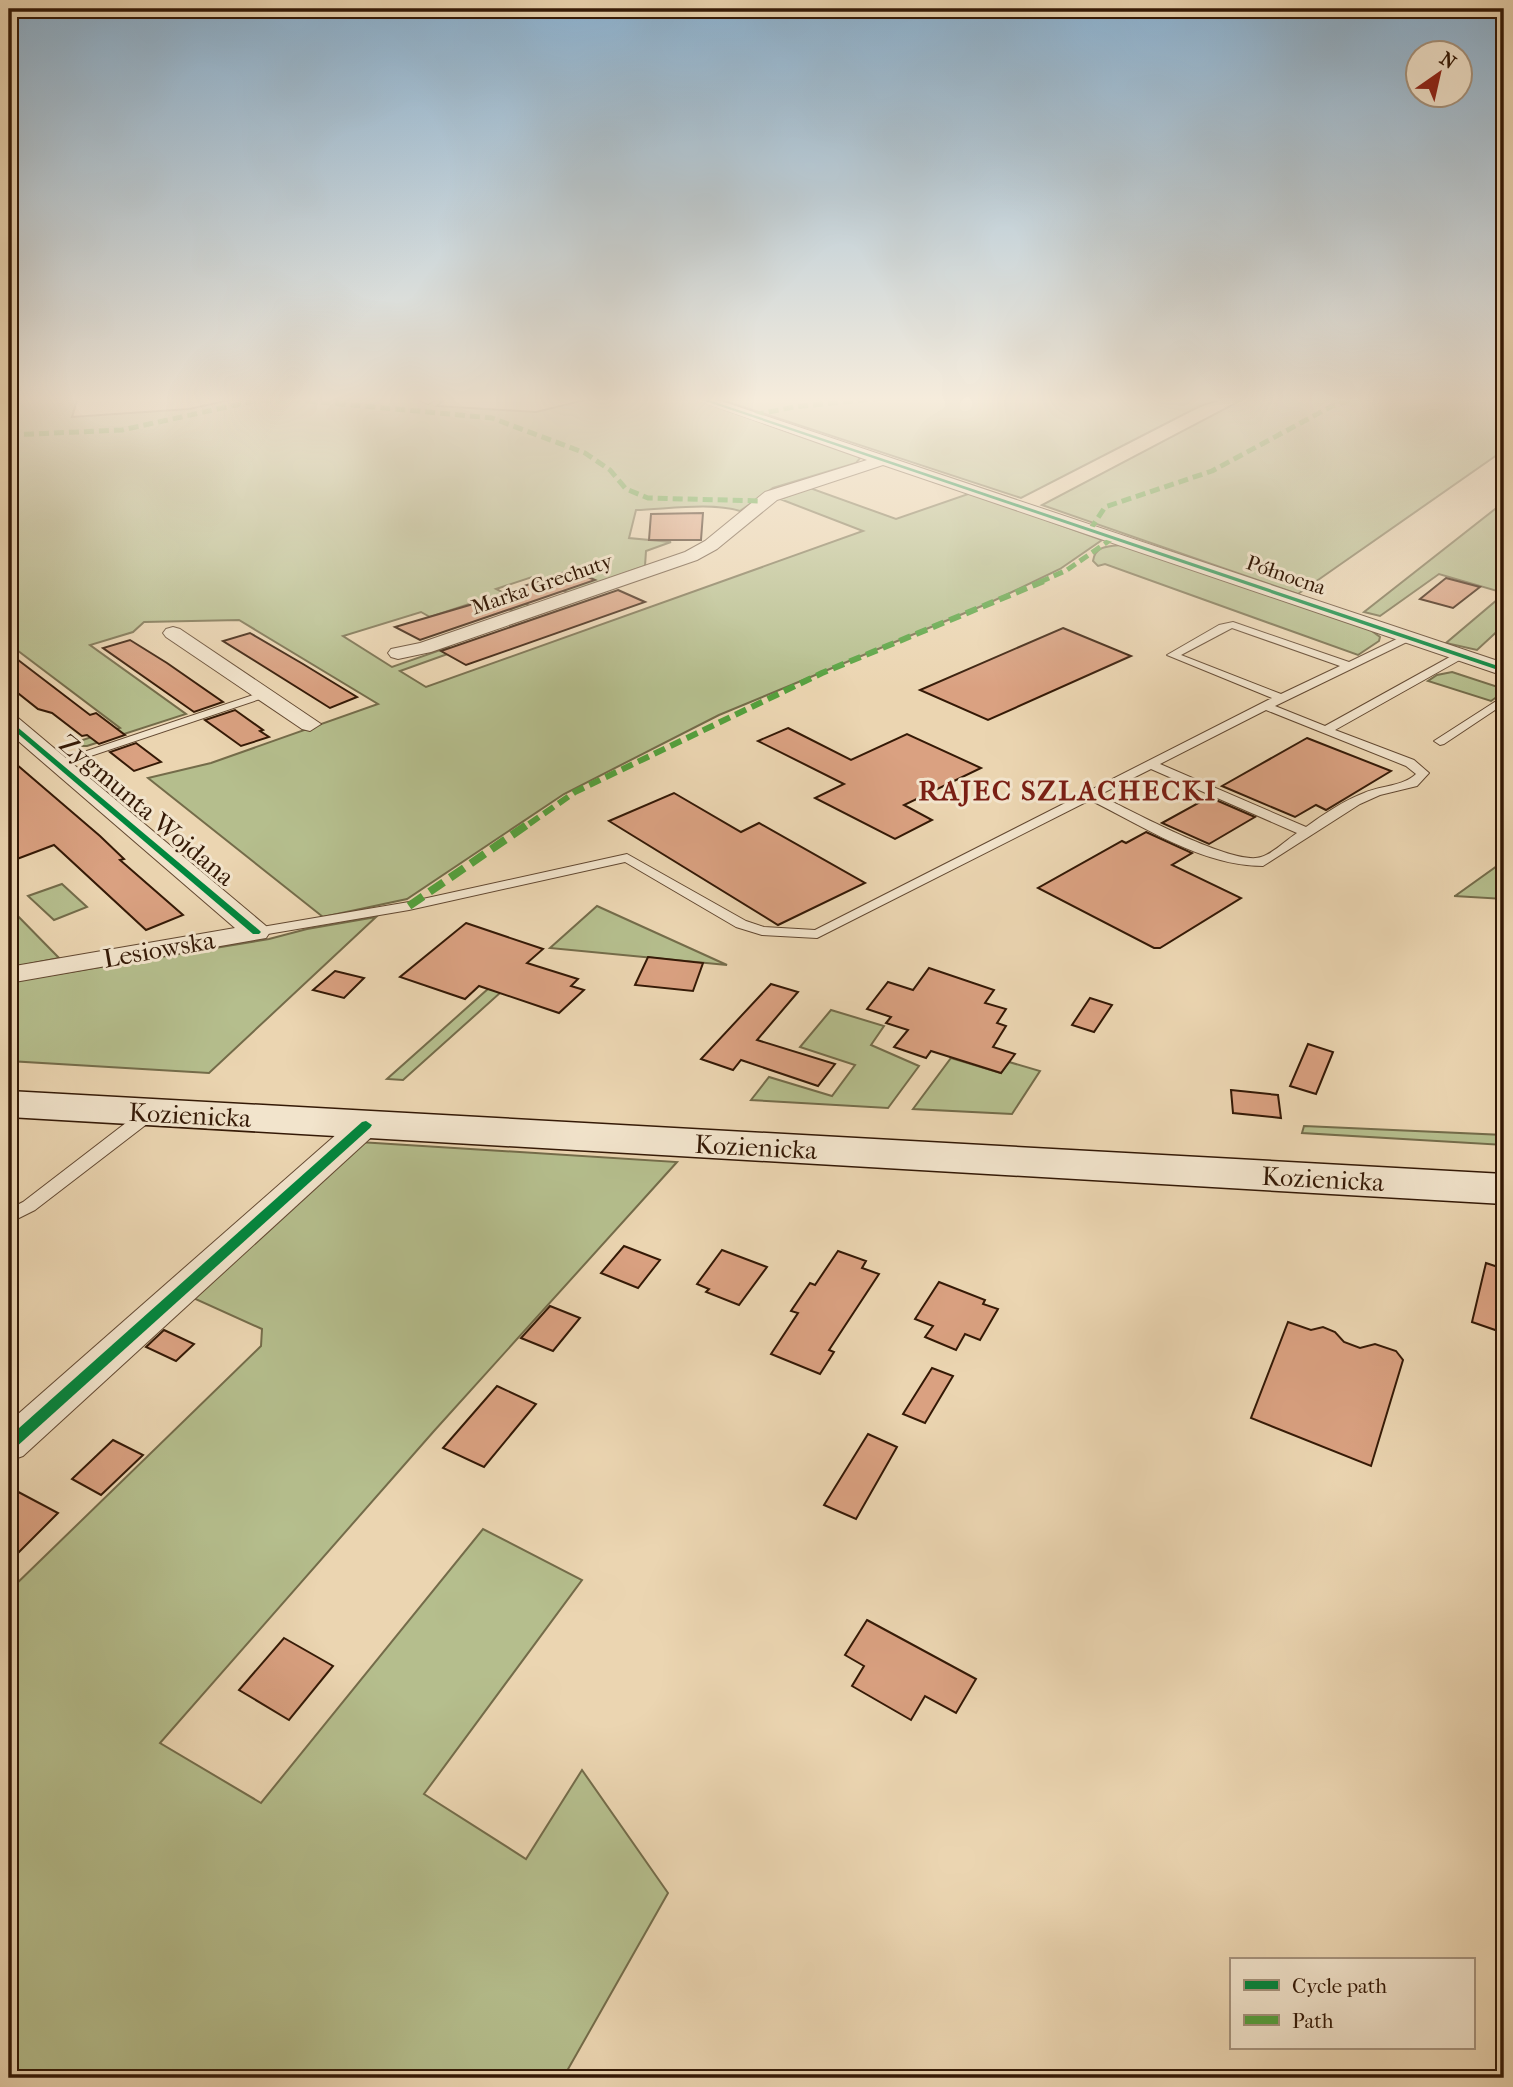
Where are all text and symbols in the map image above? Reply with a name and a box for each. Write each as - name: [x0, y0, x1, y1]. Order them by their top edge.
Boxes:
- north arrow: [1404, 38, 1474, 108]
- text: N: [1436, 48, 1461, 74]
- street label: Marka Grechuty: [468, 548, 617, 619]
- street label: Północna: [1243, 550, 1329, 600]
- street label: Zygmunta Wojdana: [53, 728, 241, 893]
- district label: RAJEC SZLACHECKI: [919, 774, 1217, 807]
- street label: Lesiowska: [101, 924, 218, 975]
- street label: Kozienicka: [128, 1097, 253, 1134]
- street label: Kozienicka: [694, 1129, 819, 1166]
- street label: Kozienicka: [1261, 1161, 1386, 1198]
- legend: [1230, 1958, 1474, 2048]
- text: Cycle path: [1292, 1974, 1387, 1998]
- text: Path: [1292, 2009, 1334, 2033]

